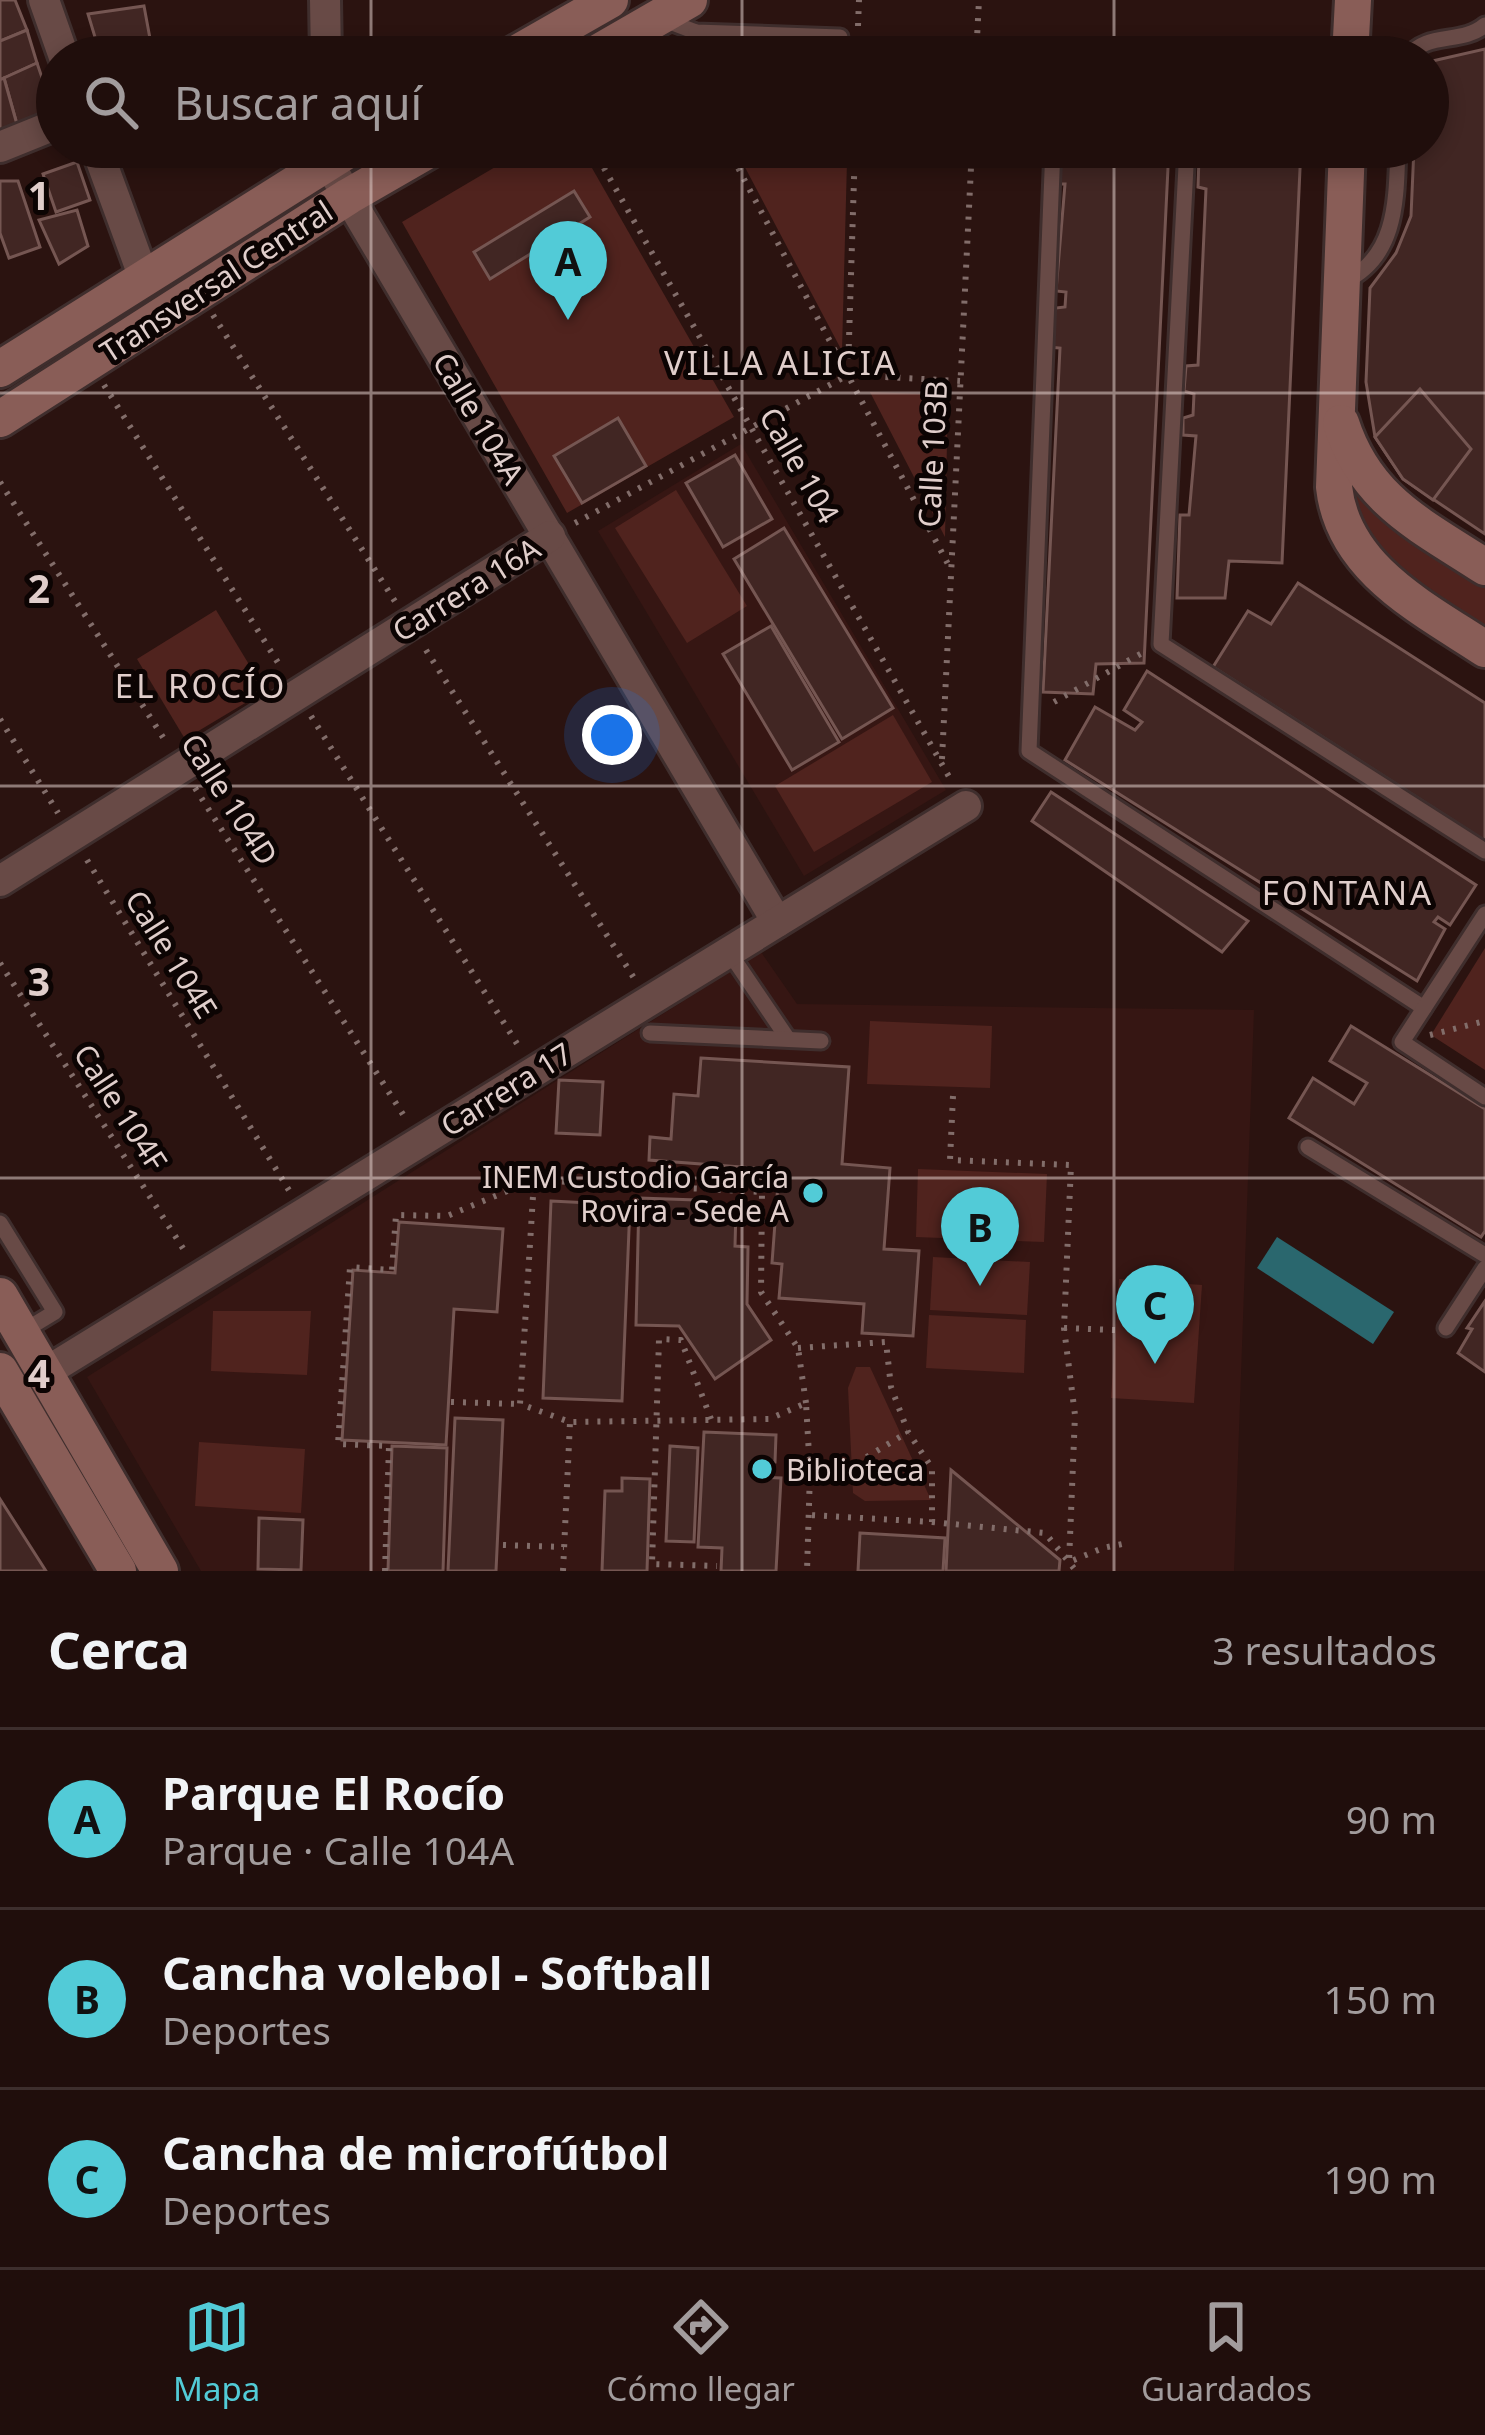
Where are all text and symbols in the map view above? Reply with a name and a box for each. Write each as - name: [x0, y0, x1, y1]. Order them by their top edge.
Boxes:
- search box: [36, 36, 1449, 168]
- icon: search: [78, 69, 144, 135]
- text: Buscar aquí: [174, 72, 422, 133]
- text: 1: [28, 168, 50, 221]
- street label: Transversal Central: [92, 190, 340, 372]
- pin: A: [529, 221, 607, 320]
- district label: VILLA ALICIA: [664, 340, 898, 385]
- street label: Calle 104A: [424, 345, 535, 492]
- street label: Calle 103B: [908, 380, 956, 528]
- street label: Calle 104: [750, 400, 850, 530]
- street label: Carrera 16A: [384, 527, 548, 651]
- text: 2: [28, 561, 50, 614]
- district label: EL ROCÍO: [115, 663, 287, 708]
- your location: [582, 705, 642, 765]
- street label: Calle 104D: [172, 725, 288, 873]
- district label: FONTANA: [1262, 870, 1434, 915]
- street label: Calle 104E: [116, 882, 228, 1026]
- text: 3: [28, 954, 50, 1007]
- street label: Carrera 17: [433, 1032, 579, 1146]
- street label: Calle 104F: [65, 1036, 177, 1178]
- place label: INEM Custodio García Rovira - Sede A: [482, 1156, 790, 1231]
- marker: INEM Custodio García Rovira - Sede A: [800, 1180, 826, 1206]
- pin: B: [941, 1187, 1019, 1286]
- pin: C: [1116, 1265, 1194, 1364]
- text: 4: [28, 1346, 50, 1399]
- place label: Biblioteca: [786, 1449, 924, 1490]
- marker: Biblioteca: [749, 1456, 775, 1482]
- text: Cerca: [48, 1614, 190, 1684]
- text: 3 resultados: [1212, 1623, 1437, 1676]
- text: Parque El Rocío: [162, 1762, 505, 1823]
- text: A: [74, 1792, 101, 1845]
- text: 90 m: [1346, 1792, 1437, 1845]
- text: Parque · Calle 104A: [162, 1823, 514, 1876]
- text: Cancha volebol - Softball: [162, 1942, 712, 2003]
- text: B: [74, 1972, 100, 2025]
- text: 150 m: [1323, 1972, 1437, 2025]
- text: Deportes: [162, 2003, 331, 2056]
- text: Cancha de microfútbol: [162, 2122, 669, 2183]
- text: C: [74, 2152, 100, 2205]
- text: 190 m: [1323, 2152, 1437, 2205]
- text: Deportes: [162, 2183, 331, 2236]
- tab: Mapa: [173, 2294, 260, 2411]
- tab: Cómo llegar: [607, 2294, 795, 2411]
- tab: Guardados: [1141, 2294, 1312, 2411]

